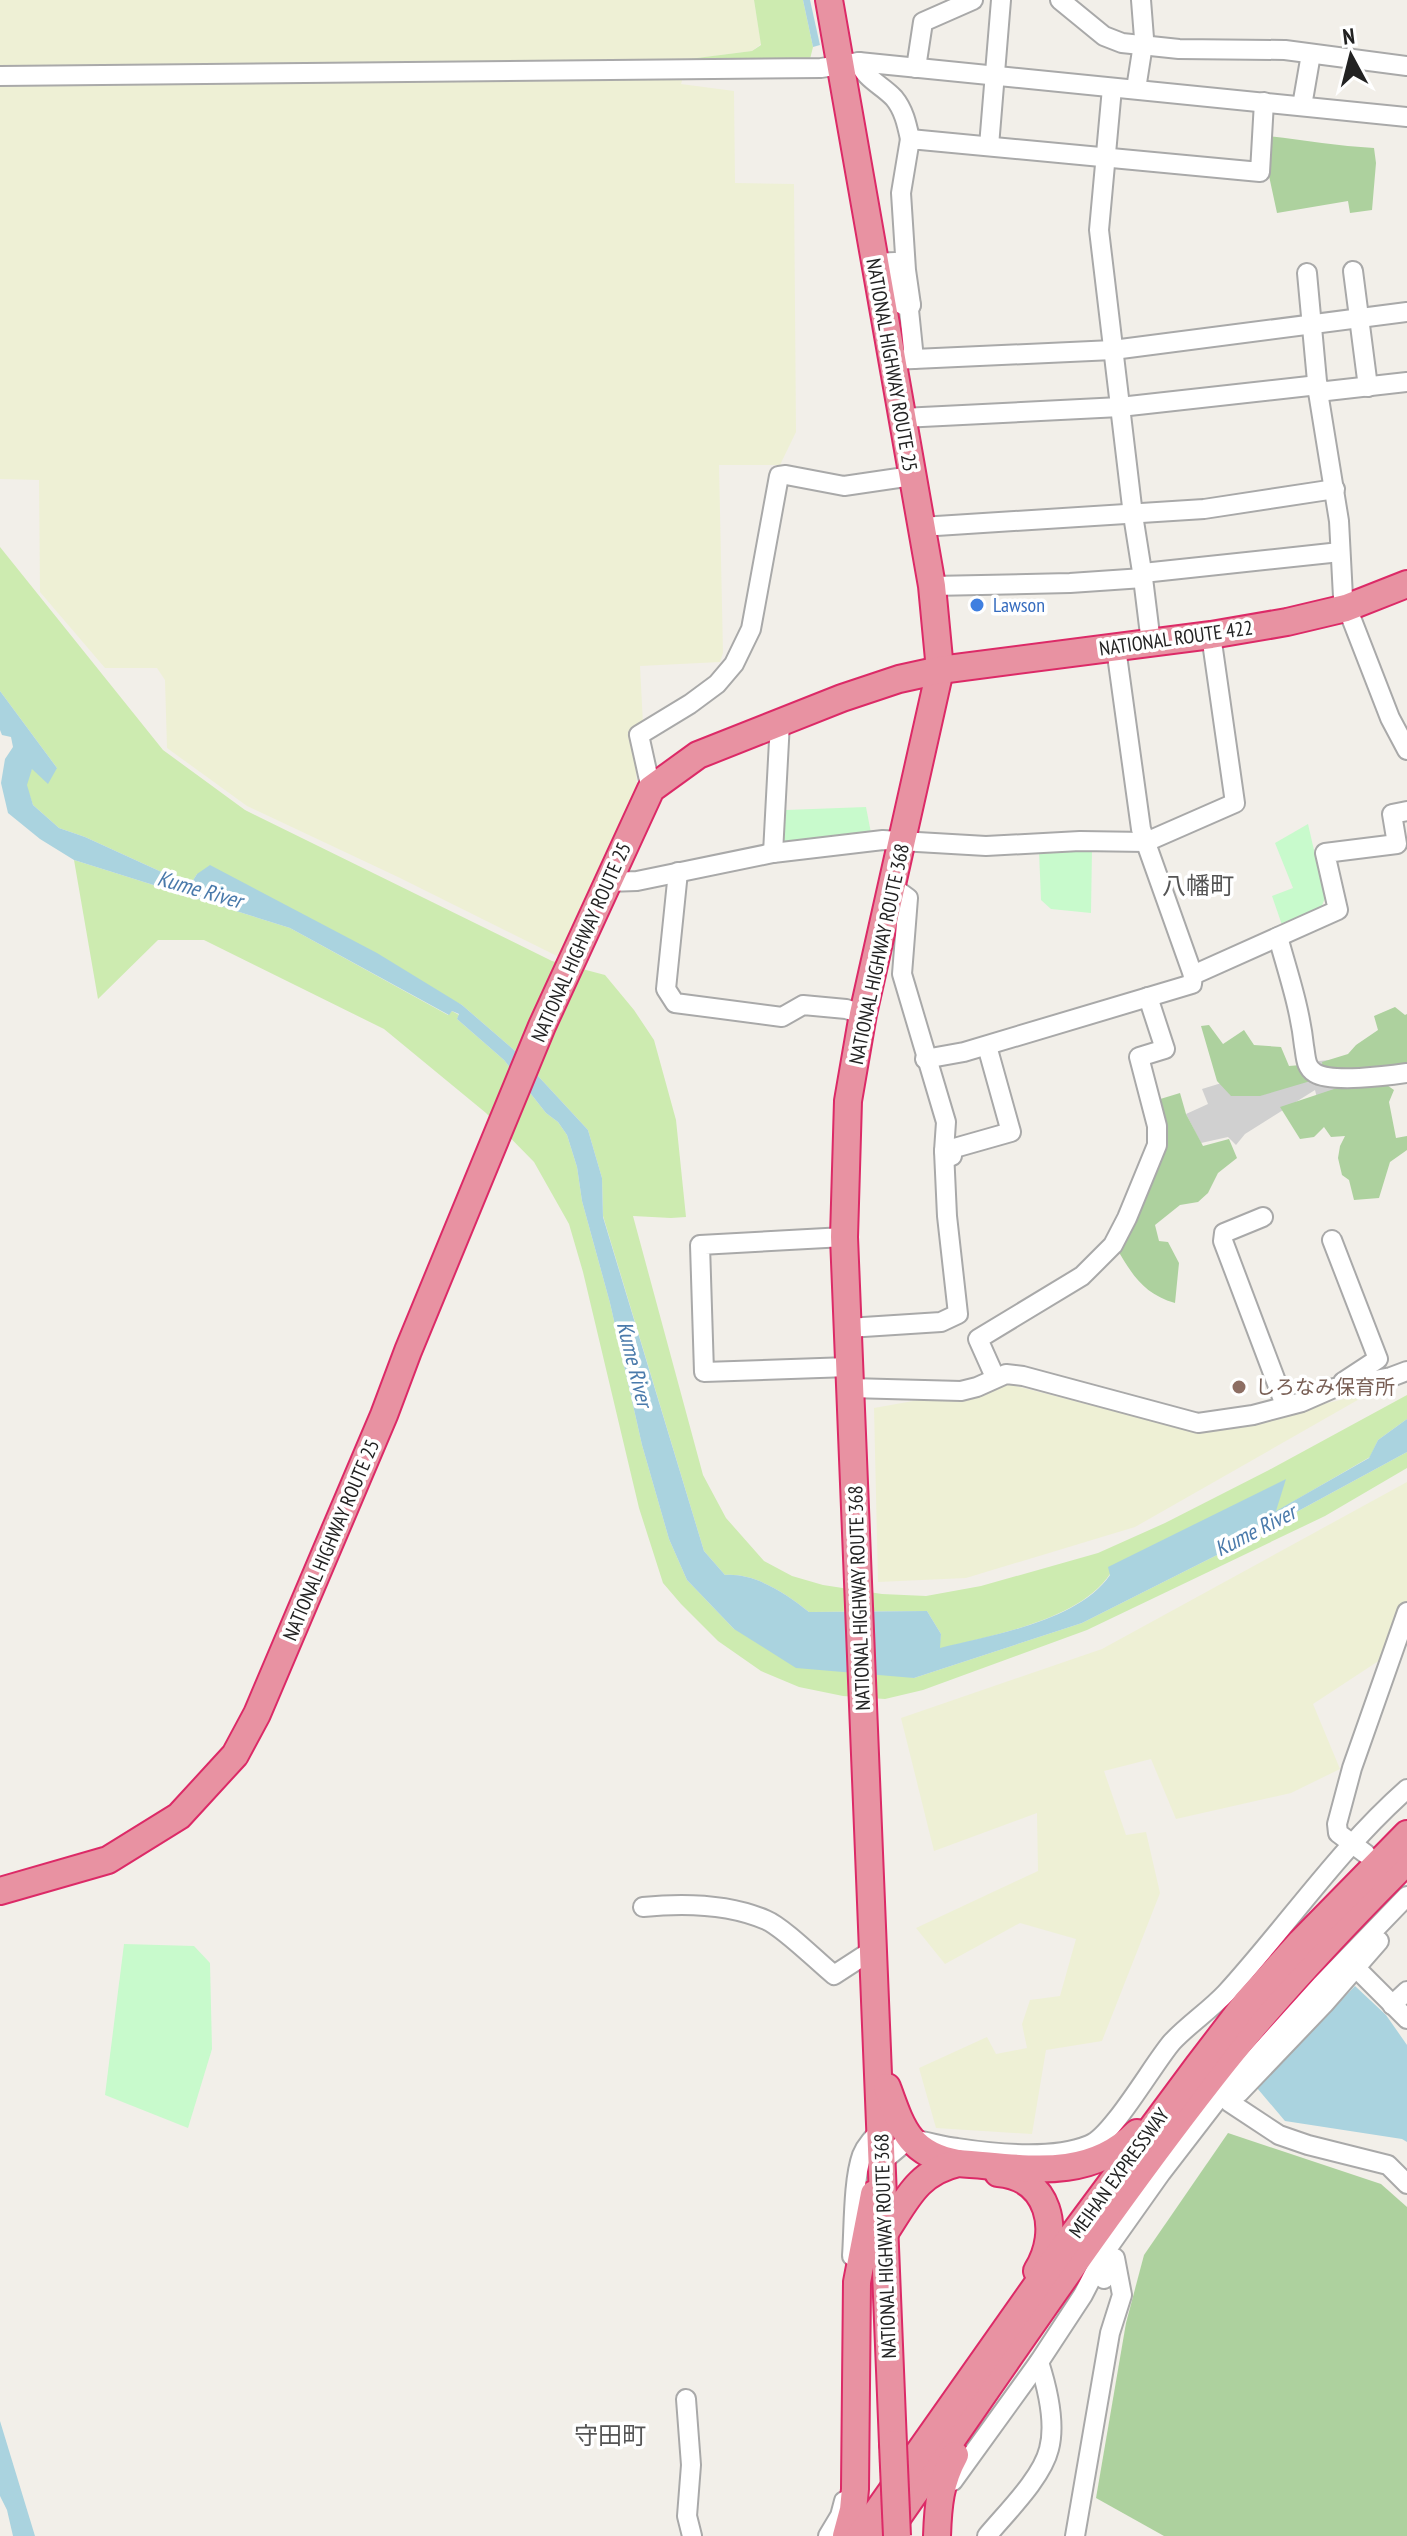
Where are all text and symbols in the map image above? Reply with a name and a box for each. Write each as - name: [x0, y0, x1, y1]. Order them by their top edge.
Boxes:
- north arrow: [1311, 16, 1391, 96]
- text: N: [1341, 22, 1356, 51]
- street label: NATIONAL HIGHWAY ROUTE 25: [860, 256, 924, 474]
- place label: Lawson: [993, 592, 1045, 618]
- marker: Lawson: [968, 596, 986, 614]
- street label: NATIONAL ROUTE 422: [1097, 614, 1255, 662]
- street label: NATIONAL HIGHWAY ROUTE 25: [525, 838, 637, 1046]
- street label: NATIONAL HIGHWAY ROUTE 368: [843, 841, 915, 1067]
- water label: Kume River: [154, 864, 249, 915]
- district label: 八幡町: [1162, 870, 1234, 901]
- water label: Kume River: [611, 1318, 660, 1412]
- place label: しろなみ保育所: [1255, 1374, 1395, 1400]
- marker: しろなみ保育所: [1230, 1378, 1248, 1396]
- street label: NATIONAL HIGHWAY ROUTE 25: [277, 1435, 385, 1645]
- street label: NATIONAL HIGHWAY ROUTE 368: [842, 1485, 876, 1711]
- water label: Kume River: [1210, 1496, 1303, 1562]
- street label: MEIHAN EXPRESSWAY: [1063, 2103, 1175, 2243]
- street label: NATIONAL HIGHWAY ROUTE 368: [868, 2133, 902, 2359]
- district label: 守田町: [574, 2420, 646, 2451]

